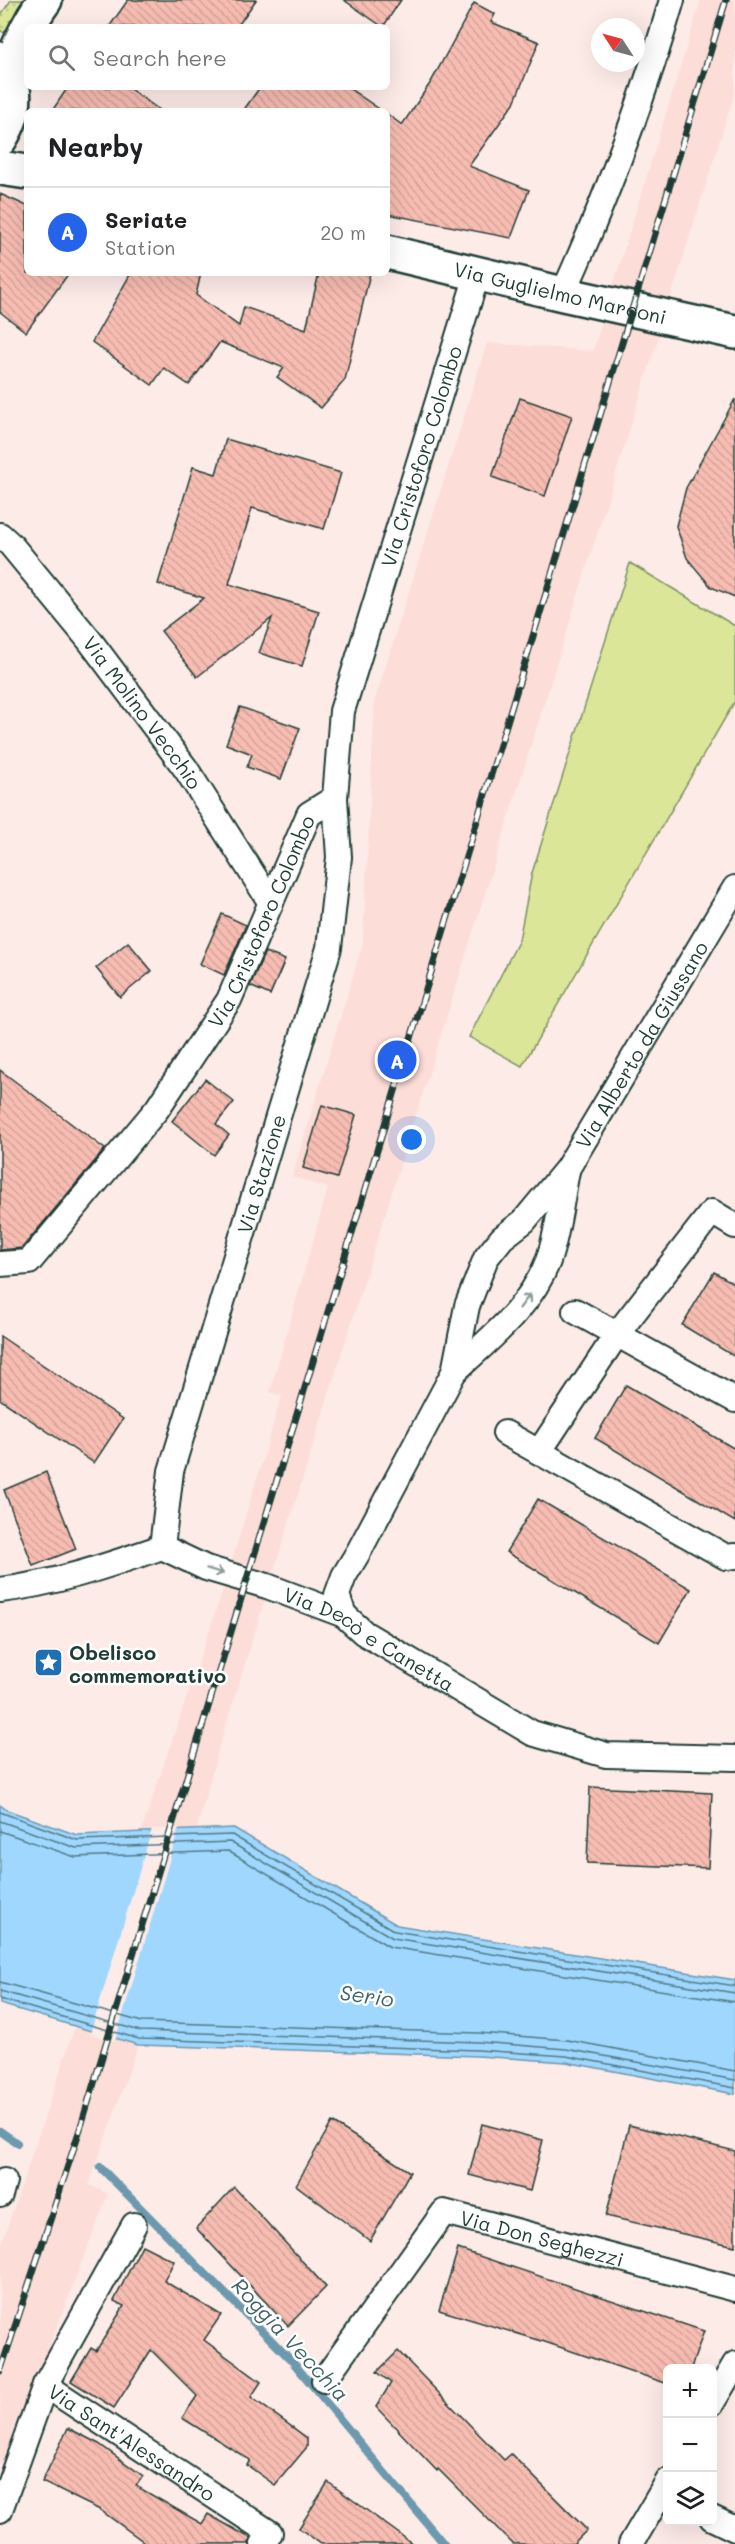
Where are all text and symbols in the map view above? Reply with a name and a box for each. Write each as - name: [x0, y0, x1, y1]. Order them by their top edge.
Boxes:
- north arrow: [591, 18, 645, 72]
- search box: [24, 24, 390, 90]
- icon: search: [45, 41, 78, 74]
- text: Search here: [93, 43, 227, 72]
- text: Nearby: [48, 130, 143, 164]
- text: Seriate: [105, 205, 187, 234]
- text: A: [61, 219, 74, 245]
- text: 20 m: [320, 219, 366, 245]
- text: Station: [105, 234, 175, 260]
- street label: Via Guglielmo Marconi: [451, 255, 669, 330]
- street label: Via Cristoforo Colombo: [374, 342, 467, 570]
- street label: Via Molino Vecchio: [78, 631, 208, 794]
- street label: Via Cristoforo Colombo: [201, 811, 320, 1033]
- street label: Via Alberto da Giussano: [569, 936, 714, 1153]
- pin: A: [378, 1038, 416, 1082]
- street label: Via Stazione: [231, 1111, 291, 1236]
- your location: [397, 1125, 426, 1154]
- one-way arrow: [518, 1294, 531, 1310]
- one-way arrow: [205, 1566, 224, 1577]
- street label: Via Decò e Canetta: [280, 1581, 459, 1697]
- place label: Obelisco commemorativo: [69, 1639, 226, 1688]
- place icon: Obelisco commemorativo: [32, 1647, 64, 1679]
- water label: Serio: [338, 1978, 396, 2012]
- street label: Via Don Seghezzi: [457, 2204, 627, 2272]
- water label: Roggia Vecchia: [227, 2271, 355, 2407]
- map controls: [663, 2364, 717, 2526]
- button: +: [663, 2364, 717, 2418]
- street label: Via Sant'Alessandro: [43, 2378, 221, 2507]
- button: −: [663, 2418, 717, 2472]
- button: layers: [663, 2472, 717, 2526]

